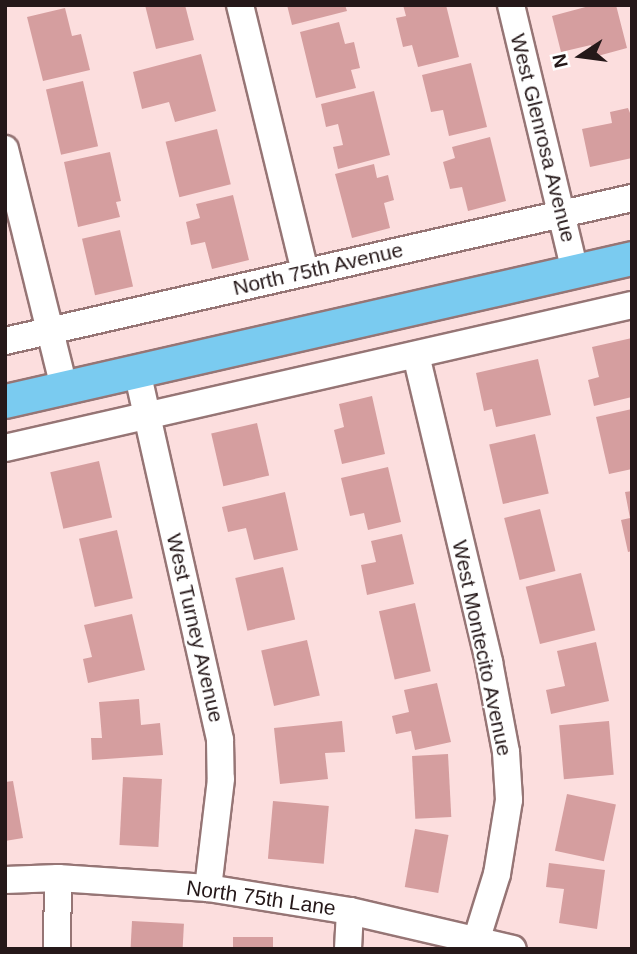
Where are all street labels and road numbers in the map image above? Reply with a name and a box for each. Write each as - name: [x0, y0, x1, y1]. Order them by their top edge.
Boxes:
- street label: West Glenrosa Avenue: [505, 31, 581, 245]
- street label: North 75th Avenue: [230, 237, 406, 301]
- street label: West Turney Avenue: [161, 530, 229, 726]
- street label: West Montecito Avenue: [447, 537, 517, 759]
- street label: North 75th Lane: [185, 875, 337, 921]

